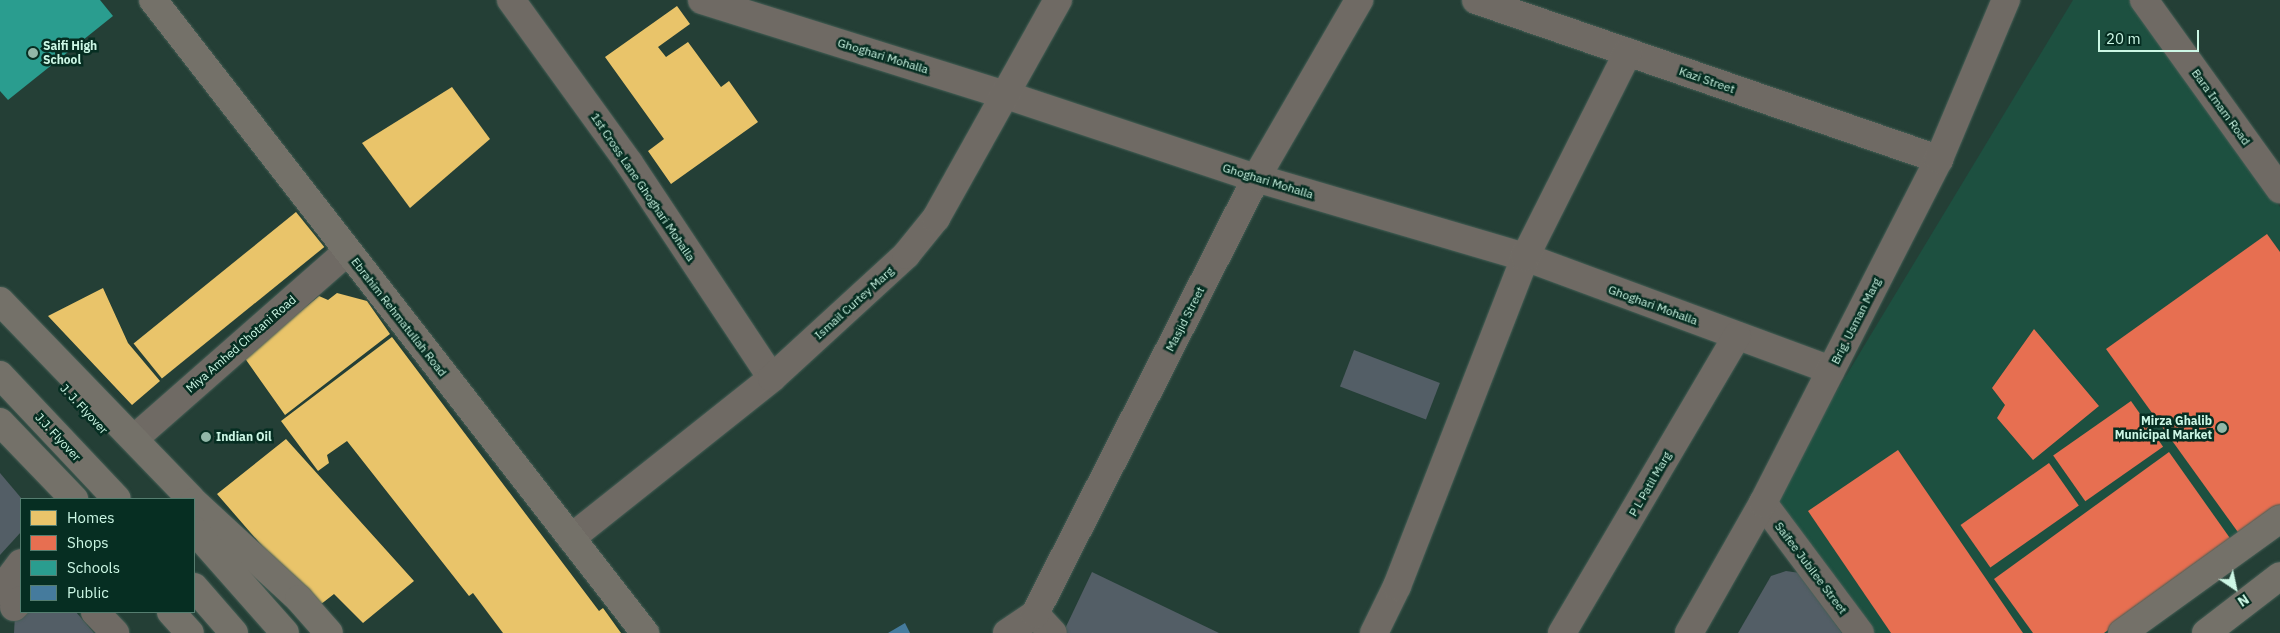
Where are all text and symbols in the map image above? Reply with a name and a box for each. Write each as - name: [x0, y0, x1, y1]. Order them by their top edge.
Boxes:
- scale bar: [2100, 20, 2201, 52]
- text: 20 m: [2106, 29, 2141, 48]
- street label: Ghoghari Mohalla: [836, 35, 930, 77]
- place label: Saifi High School: [43, 39, 97, 67]
- marker: Saifi High School: [27, 47, 39, 59]
- street label: Kazi Street: [1677, 64, 1737, 96]
- street label: Bara Imam Road: [2189, 66, 2253, 148]
- street label: 1st Cross Lane Ghoghari Mohalla: [588, 110, 698, 264]
- street label: Ghoghari Mohalla: [1221, 160, 1315, 202]
- street label: Ebrahim Rehmatullah Road: [348, 255, 450, 379]
- street label: Ismail Curtey Marg: [811, 264, 897, 342]
- street label: Brig. Usman Marg: [1828, 275, 1884, 367]
- street label: Ghoghari Mohalla: [1606, 282, 1700, 328]
- street label: Masjid Street: [1163, 284, 1207, 354]
- street label: Miya Amhed Chotani Road: [183, 292, 299, 396]
- street label: J. J. Flyover: [57, 381, 111, 437]
- street label: J.J. Flyover: [32, 410, 84, 464]
- place label: Mirza Ghalib Municipal Market: [2115, 414, 2212, 442]
- marker: Mirza Ghalib Municipal Market: [2216, 422, 2228, 434]
- place label: Indian Oil: [216, 430, 272, 444]
- marker: Indian Oil: [200, 431, 212, 443]
- street label: P L Patil Marg: [1626, 449, 1674, 519]
- legend: [20, 498, 195, 613]
- text: Homes: [67, 508, 115, 527]
- street label: Saifee Jubilee Street: [1772, 519, 1850, 617]
- text: Shops: [67, 533, 109, 552]
- text: Schools: [67, 558, 120, 577]
- north arrow: [2210, 563, 2260, 613]
- text: Public: [67, 583, 109, 602]
- text: N: [2234, 590, 2253, 611]

